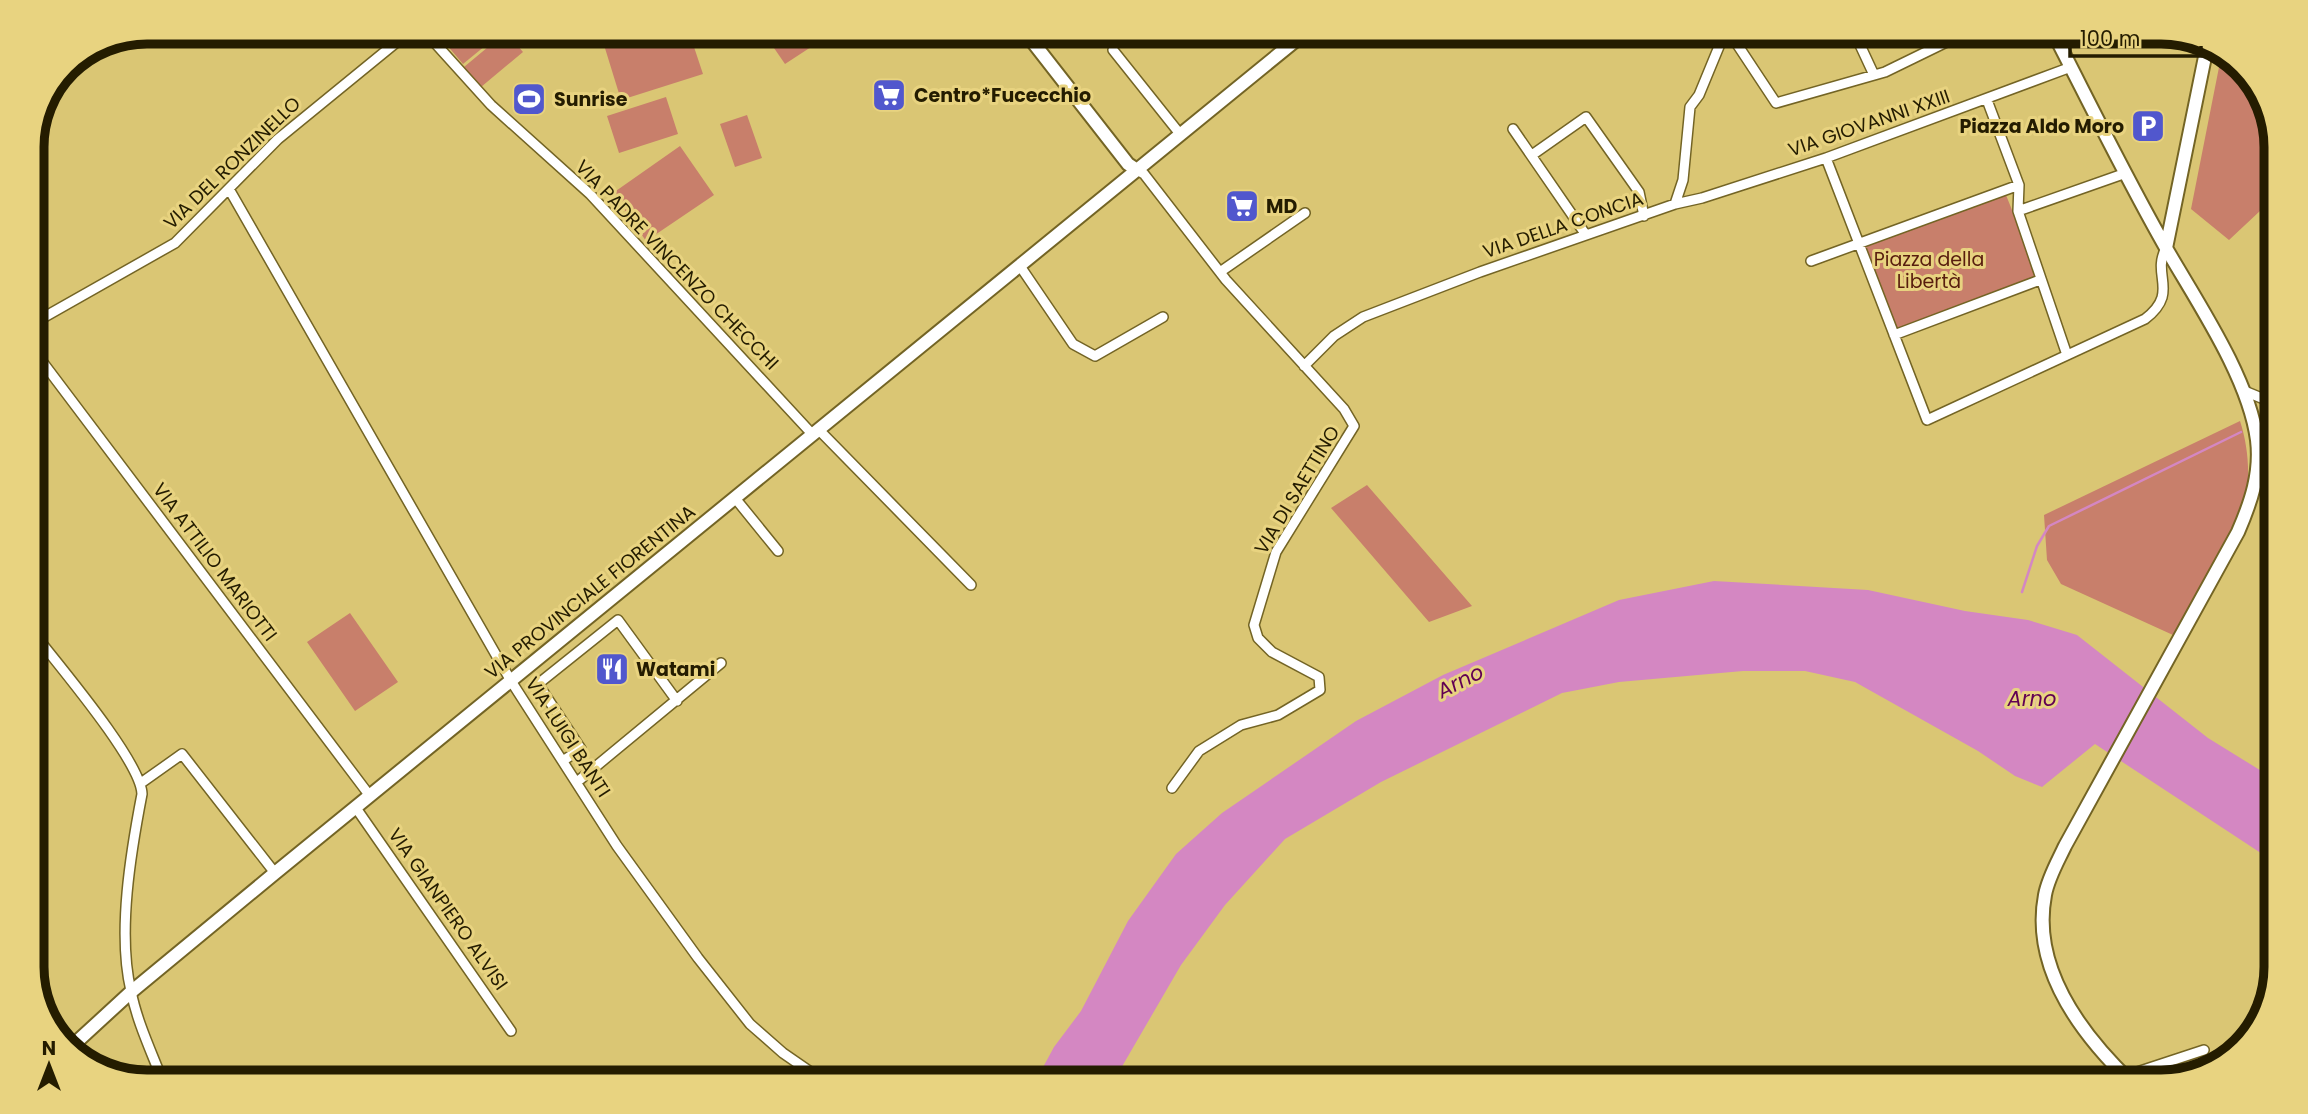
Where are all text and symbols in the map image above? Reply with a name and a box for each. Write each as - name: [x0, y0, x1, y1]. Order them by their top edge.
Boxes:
- scale bar: [2070, 14, 2201, 58]
- text: 100 m: [2080, 24, 2140, 53]
- supermarket icon: Centro*Fucecchio: [870, 76, 908, 114]
- sports icon: Sunrise: [510, 80, 548, 118]
- place label: Centro*Fucecchio: [914, 82, 1091, 109]
- street label: VIA GIOVANNI XXIII: [1784, 83, 1954, 163]
- place label: Sunrise: [554, 86, 628, 113]
- street label: VIA DEL RONZINELLO: [157, 90, 307, 236]
- parking icon: Piazza Aldo Moro: [2129, 107, 2167, 145]
- place label: Piazza Aldo Moro: [1959, 113, 2124, 140]
- street label: VIA PADRE VINCENZO CHECCHI: [569, 154, 785, 376]
- street label: VIA DELLA CONCIA: [1479, 185, 1647, 265]
- supermarket icon: MD: [1223, 187, 1261, 225]
- place label: MD: [1266, 193, 1297, 220]
- park label: Piazza della Libertà: [1874, 246, 1984, 295]
- street label: VIA DI SAETTINO: [1248, 421, 1346, 559]
- street label: VIA ATTILIO MARIOTTI: [146, 477, 284, 647]
- street label: VIA PROVINCIALE FIORENTINA: [479, 498, 701, 686]
- restaurant icon: Watami: [593, 650, 631, 688]
- place label: Watami: [636, 656, 715, 683]
- water label: Arno: [1431, 657, 1488, 705]
- street label: VIA LUIGI BANTI: [519, 672, 617, 802]
- water label: Arno: [2007, 684, 2056, 713]
- street label: VIA GIANPIERO ALVISI: [382, 822, 514, 996]
- north arrow: [14, 1030, 84, 1100]
- text: N: [42, 1035, 56, 1062]

